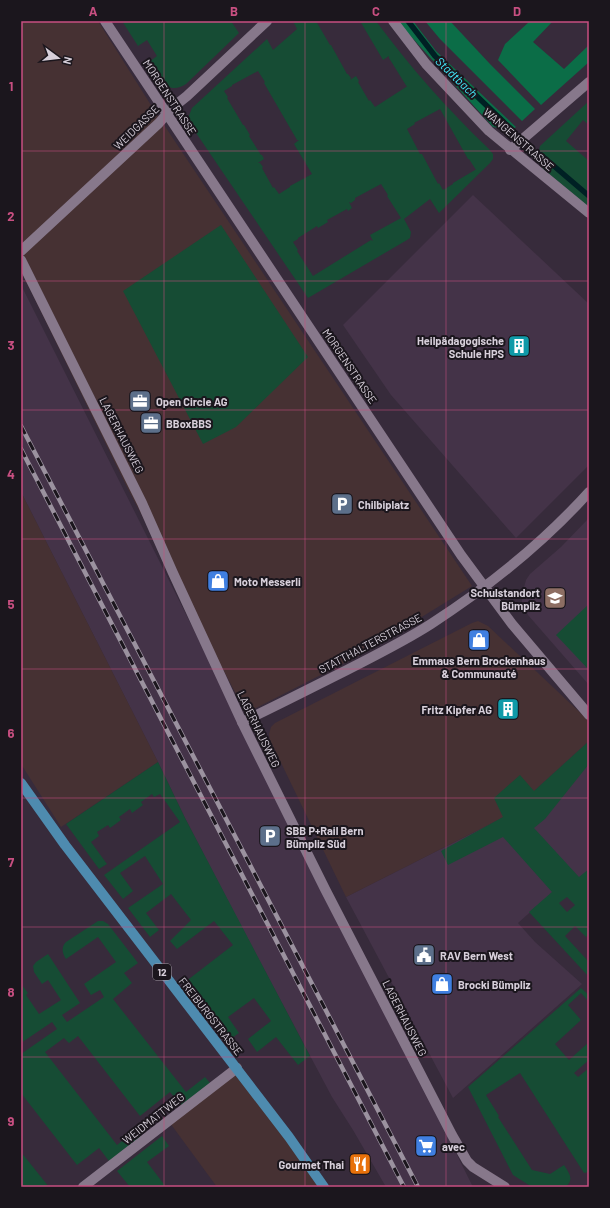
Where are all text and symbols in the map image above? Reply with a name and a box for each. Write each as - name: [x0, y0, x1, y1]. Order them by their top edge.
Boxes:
- text: A: [89, 3, 98, 19]
- text: B: [230, 3, 238, 19]
- text: C: [372, 3, 380, 19]
- text: D: [513, 3, 521, 19]
- north arrow: [38, 38, 78, 78]
- water label: Stadtbach: [433, 54, 481, 100]
- text: N: [61, 55, 75, 66]
- street label: MORGENSTRASSE: [141, 57, 200, 138]
- text: 1: [9, 78, 13, 94]
- street label: WEIDGASSE: [111, 102, 162, 152]
- street label: WANGENSTRASSE: [481, 105, 557, 173]
- text: 2: [7, 208, 15, 224]
- street label: MORGENSTRASSE: [320, 326, 380, 406]
- building icon: Heilpädagogische Schule HPS: [506, 333, 532, 359]
- place label: Heilpädagogische Schule HPS: [417, 334, 504, 360]
- text: 3: [7, 337, 15, 353]
- office icon: Open Circle AG: [127, 388, 153, 414]
- street label: LAGERHAUSWEG: [97, 395, 147, 475]
- place label: Open Circle AG: [156, 395, 228, 408]
- office icon: BBoxBBS: [138, 410, 164, 436]
- place label: BBoxBBS: [166, 417, 212, 430]
- text: 4: [7, 466, 15, 482]
- parking icon: Chilbiplatz: [329, 491, 355, 517]
- place label: Chilbiplatz: [358, 498, 409, 511]
- shop icon: Moto Messerli: [205, 568, 231, 594]
- place label: Moto Messerli: [234, 575, 301, 588]
- school or university icon: Schulstandort Bümpliz: [542, 585, 568, 611]
- place label: Schulstandort Bümpliz: [471, 586, 540, 612]
- text: 5: [7, 596, 15, 612]
- street label: STATTHALTERSTRASSE: [316, 610, 424, 676]
- shop icon: Emmaus Bern Brockenhaus & Communauté: [466, 627, 492, 653]
- place label: Emmaus Bern Brockenhaus & Communauté: [412, 654, 546, 680]
- street label: LAGERHAUSWEG: [235, 689, 283, 769]
- building icon: Fritz Kipfer AG: [495, 696, 521, 722]
- place label: Fritz Kipfer AG: [422, 703, 492, 716]
- text: 6: [8, 725, 15, 741]
- parking icon: SBB P+Rail Bern Bümpliz Süd: [257, 823, 283, 849]
- place label: SBB P+Rail Bern Bümpliz Süd: [286, 824, 364, 850]
- text: 7: [8, 854, 15, 870]
- public building icon: RAV Bern West: [411, 942, 437, 968]
- place label: RAV Bern West: [440, 949, 513, 962]
- road number: 12: [153, 964, 171, 980]
- shop icon: Brocki Bümpliz: [429, 971, 455, 997]
- street label: FREIBURGSTRASSE: [177, 974, 246, 1058]
- street label: LAGERHAUSWEG: [380, 978, 430, 1058]
- place label: Brocki Bümpliz: [458, 978, 531, 991]
- text: 8: [7, 984, 15, 1000]
- street label: WEIDMATTWEG: [119, 1090, 187, 1146]
- text: 9: [8, 1113, 15, 1129]
- supermarket icon: avec: [413, 1133, 439, 1159]
- place label: avec: [442, 1140, 465, 1153]
- restaurant icon: Gourmet Thai: [347, 1151, 373, 1177]
- place label: Gourmet Thai: [278, 1158, 344, 1171]

